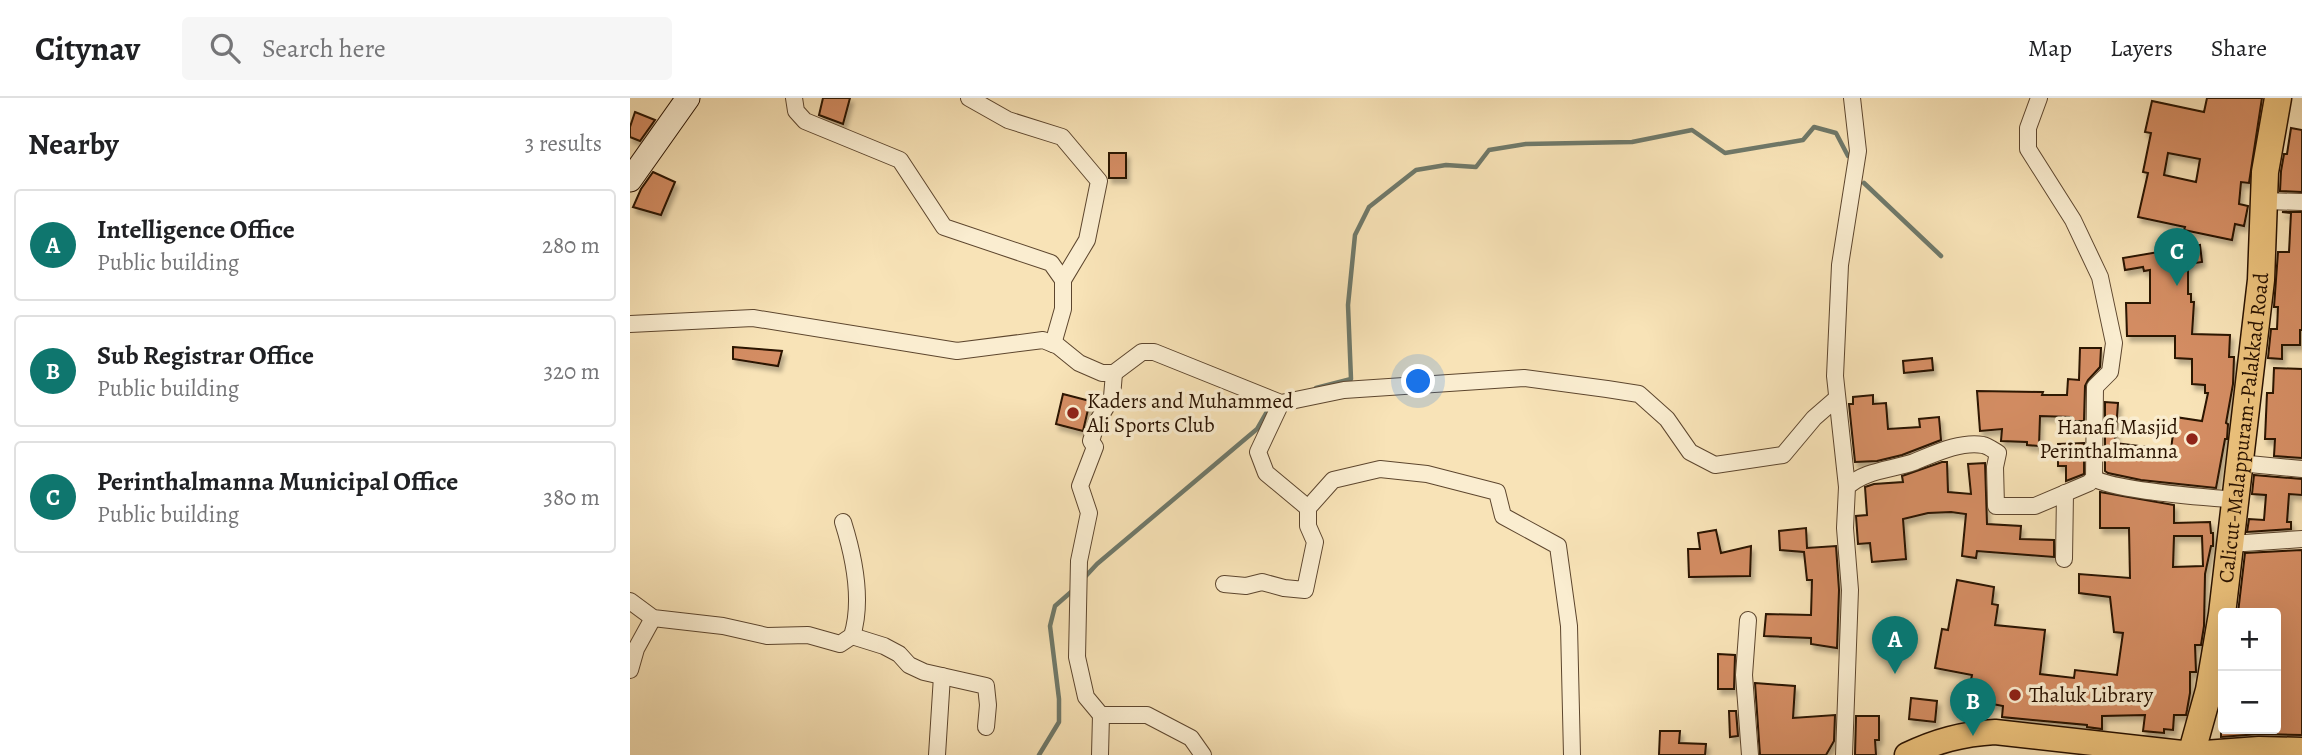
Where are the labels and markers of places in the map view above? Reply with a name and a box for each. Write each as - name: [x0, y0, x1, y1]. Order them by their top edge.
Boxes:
- pin: C: [2154, 228, 2200, 286]
- place label: Kaders and Muhammed Ali Sports Club: [1086, 387, 1294, 439]
- marker: Kaders and Muhammed Ali Sports Club: [1065, 405, 1081, 421]
- place label: Hanafi Masjid Perinthalmanna: [2039, 413, 2179, 465]
- marker: Hanafi Masjid Perinthalmanna: [2184, 431, 2200, 447]
- pin: A: [1872, 616, 1918, 674]
- pin: B: [1950, 678, 1996, 736]
- place label: Thaluk Library: [2029, 681, 2154, 709]
- marker: Thaluk Library: [2007, 687, 2023, 703]

